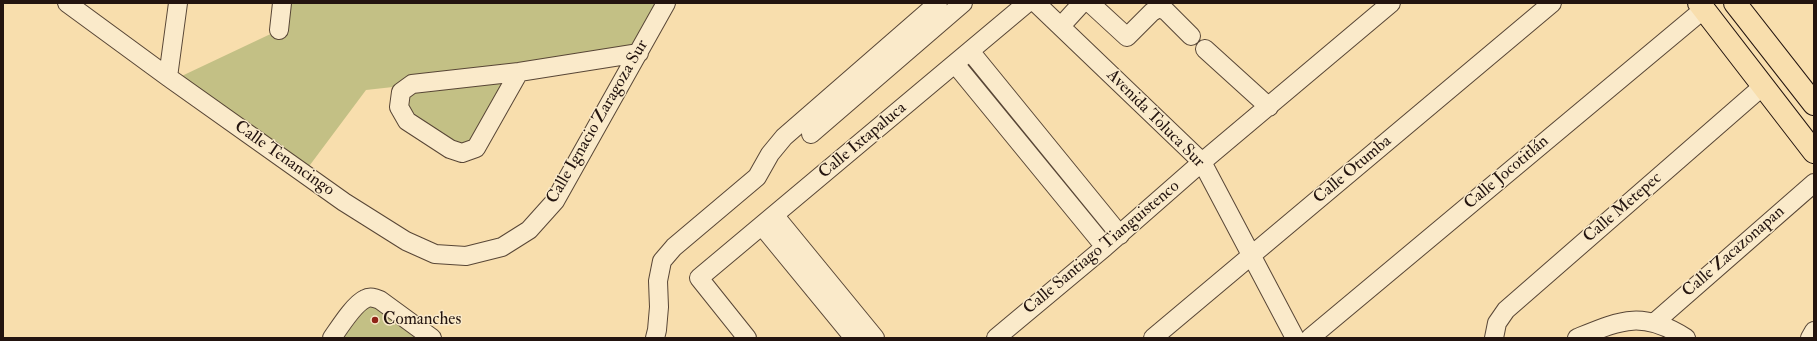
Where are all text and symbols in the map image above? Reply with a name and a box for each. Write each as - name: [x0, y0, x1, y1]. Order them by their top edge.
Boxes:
- street label: Calle Ignacio Zaragoza Sur: [543, 37, 653, 207]
- street label: Avenida Toluca Sur: [1102, 66, 1208, 172]
- street label: Calle Ixtapaluca: [815, 98, 911, 184]
- street label: Calle Tenancingo: [230, 117, 338, 201]
- street label: Calle Otumba: [1310, 132, 1396, 208]
- street label: Calle Jocotitlán: [1461, 132, 1553, 214]
- street label: Calle Metepec: [1580, 168, 1666, 248]
- street label: Calle Santiago Tianguistenco: [1020, 177, 1184, 319]
- street label: Calle Zacazonapan: [1679, 202, 1789, 302]
- place label: Comanches: [383, 310, 461, 330]
- marker: Comanches: [370, 315, 380, 325]

